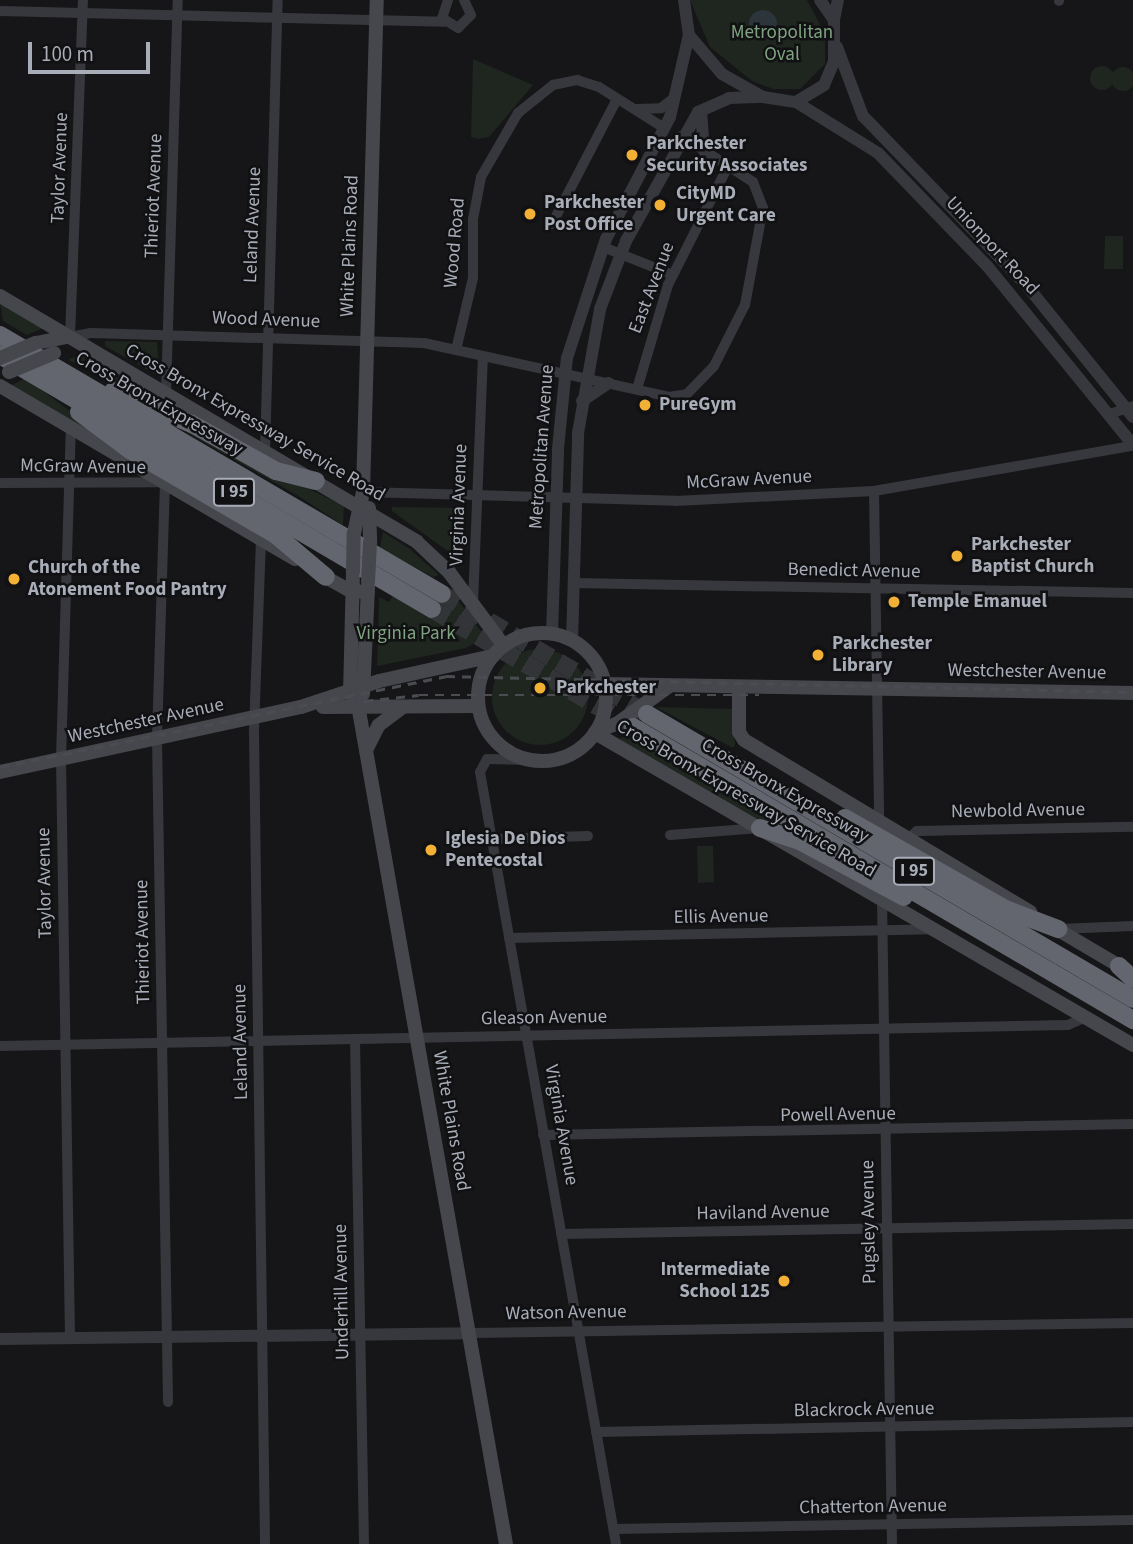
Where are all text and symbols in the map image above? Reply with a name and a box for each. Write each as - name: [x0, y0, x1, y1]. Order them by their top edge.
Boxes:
- park label: Metropolitan Oval: [731, 22, 833, 66]
- scale bar: [32, 28, 154, 72]
- text: 100 m: [41, 39, 94, 69]
- street label: Taylor Avenue: [47, 112, 73, 224]
- street label: Thieriot Avenue: [140, 133, 168, 259]
- place label: Parkchester Security Associates: [646, 133, 807, 177]
- marker: Parkchester Security Associates: [624, 147, 640, 163]
- street label: Leland Avenue: [240, 167, 266, 283]
- street label: White Plains Road: [336, 175, 364, 317]
- place label: CityMD Urgent Care: [676, 183, 776, 227]
- place label: Parkchester Post Office: [544, 192, 644, 236]
- street label: Unionport Road: [941, 192, 1043, 300]
- marker: CityMD Urgent Care: [650, 195, 670, 215]
- street label: Wood Road: [440, 197, 470, 289]
- marker: Parkchester Post Office: [522, 206, 538, 222]
- street label: East Avenue: [624, 239, 680, 337]
- street label: Wood Avenue: [211, 307, 321, 333]
- street label: Cross Bronx Expressway Service Road: [121, 339, 389, 507]
- street label: Cross Bronx Expressway: [71, 347, 247, 461]
- street label: Metropolitan Avenue: [525, 364, 559, 530]
- place label: PureGym: [659, 394, 737, 416]
- marker: PureGym: [637, 397, 653, 413]
- street label: Virginia Avenue: [445, 444, 473, 566]
- street label: McGraw Avenue: [20, 455, 146, 479]
- street label: McGraw Avenue: [686, 465, 812, 495]
- road number: I 95: [211, 478, 257, 506]
- place label: Parkchester Baptist Church: [971, 534, 1094, 578]
- marker: Parkchester Baptist Church: [949, 548, 965, 564]
- place label: Church of the Atonement Food Pantry: [28, 557, 227, 601]
- street label: Benedict Avenue: [787, 558, 921, 584]
- marker: Church of the Atonement Food Pantry: [6, 571, 22, 587]
- place label: Temple Emanuel: [908, 591, 1047, 613]
- marker: Temple Emanuel: [886, 594, 902, 610]
- park label: Virginia Park: [356, 623, 456, 645]
- place label: Parkchester Library: [832, 633, 932, 677]
- marker: Parkchester Library: [810, 647, 826, 663]
- street label: Westchester Avenue: [947, 659, 1107, 685]
- place label: Parkchester: [556, 677, 656, 699]
- marker: Parkchester: [530, 678, 550, 698]
- street label: Westchester Avenue: [66, 693, 226, 749]
- street label: Cross Bronx Expressway Service Road: [612, 715, 880, 883]
- street label: Cross Bronx Expressway: [697, 734, 873, 848]
- street label: Newbold Avenue: [951, 798, 1085, 824]
- street label: Taylor Avenue: [33, 827, 57, 939]
- place label: Iglesia De Dios Pentecostal: [445, 828, 565, 872]
- marker: Iglesia De Dios Pentecostal: [423, 842, 439, 858]
- road number: I 95: [891, 856, 937, 886]
- street label: Thieriot Avenue: [131, 879, 155, 1005]
- street label: Ellis Avenue: [673, 905, 769, 929]
- street label: Leland Avenue: [229, 984, 253, 1100]
- street label: Gleason Avenue: [481, 1005, 607, 1031]
- street label: White Plains Road: [427, 1049, 475, 1193]
- street label: Virginia Avenue: [539, 1063, 583, 1187]
- street label: Powell Avenue: [780, 1103, 896, 1127]
- street label: Pugsley Avenue: [857, 1160, 881, 1284]
- street label: Haviland Avenue: [696, 1200, 830, 1226]
- street label: Underhill Avenue: [329, 1224, 355, 1360]
- place label: Intermediate School 125: [660, 1259, 770, 1303]
- marker: Intermediate School 125: [776, 1273, 792, 1289]
- street label: Watson Avenue: [505, 1301, 627, 1325]
- street label: Blackrock Avenue: [793, 1397, 935, 1423]
- street label: Chatterton Avenue: [799, 1494, 947, 1520]

